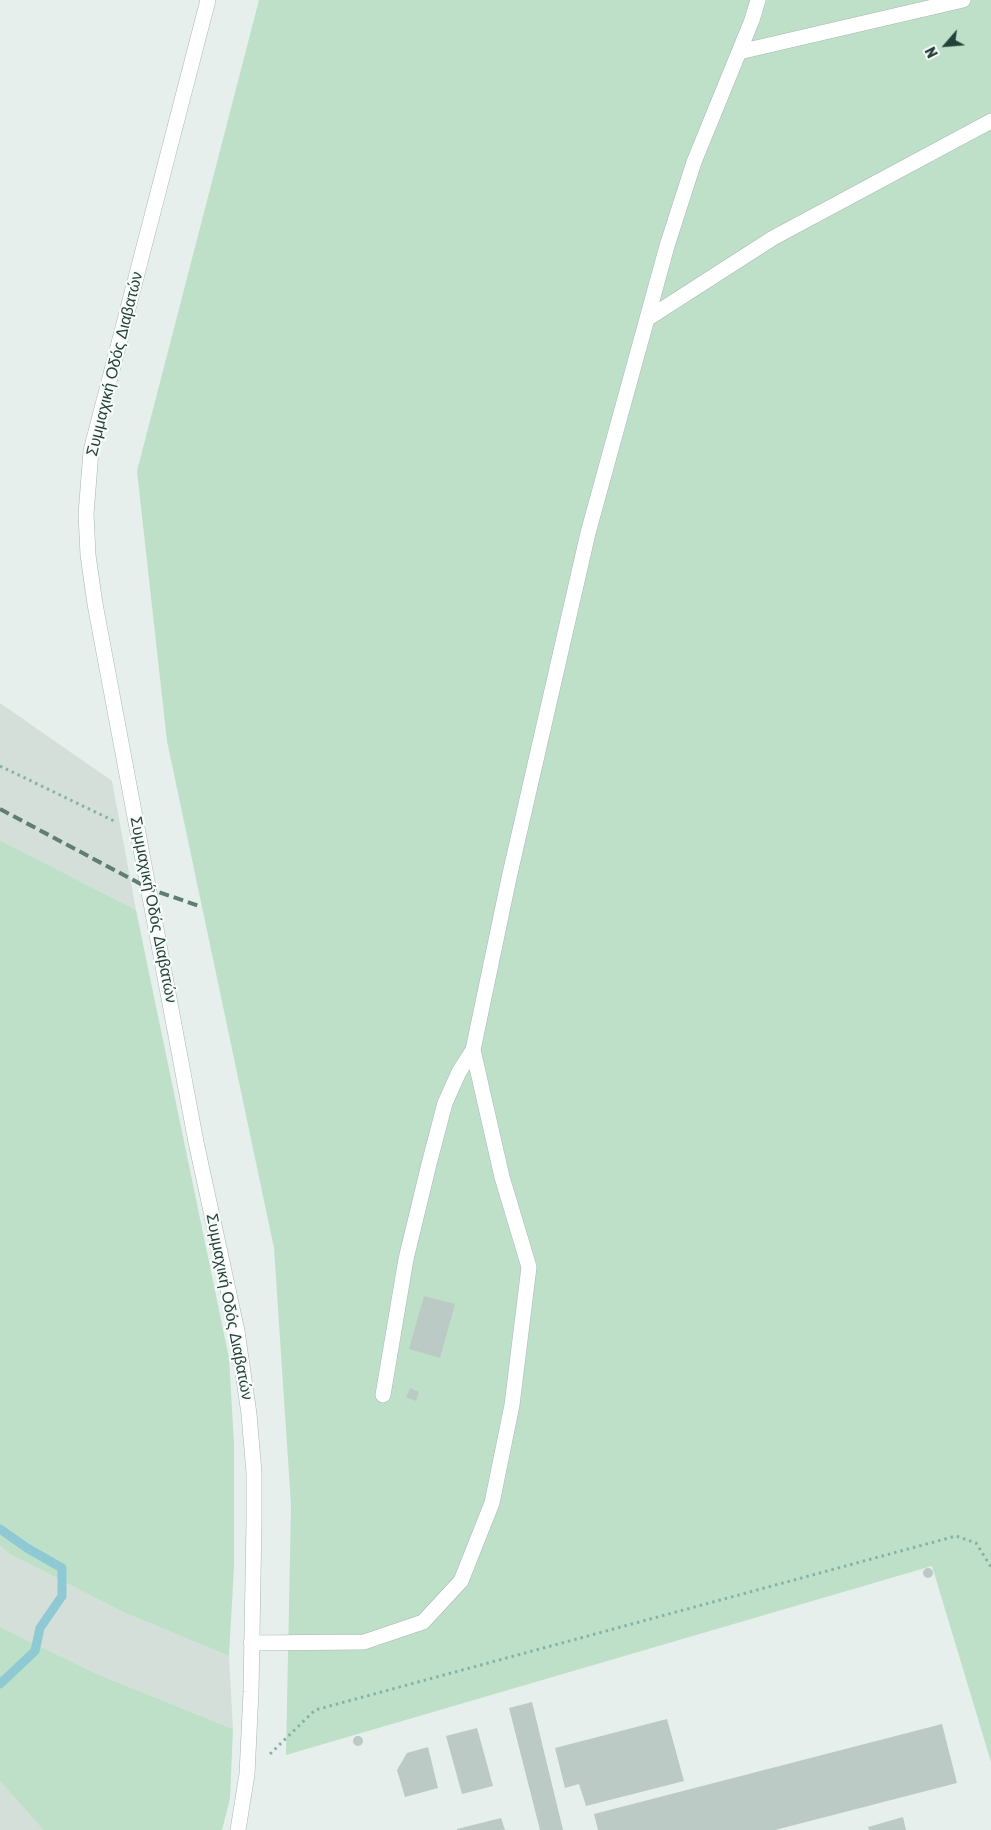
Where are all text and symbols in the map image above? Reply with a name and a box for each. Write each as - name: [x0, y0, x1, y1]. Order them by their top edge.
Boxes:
- north arrow: [921, 20, 971, 70]
- text: N: [922, 44, 942, 60]
- street label: Συμμαχική Οδός Διαβατών: [83, 270, 147, 458]
- street label: Συμμαχική Οδός Διαβατών: [125, 815, 181, 1005]
- street label: Συμμαχική Οδός Διαβατών: [201, 1212, 257, 1402]

